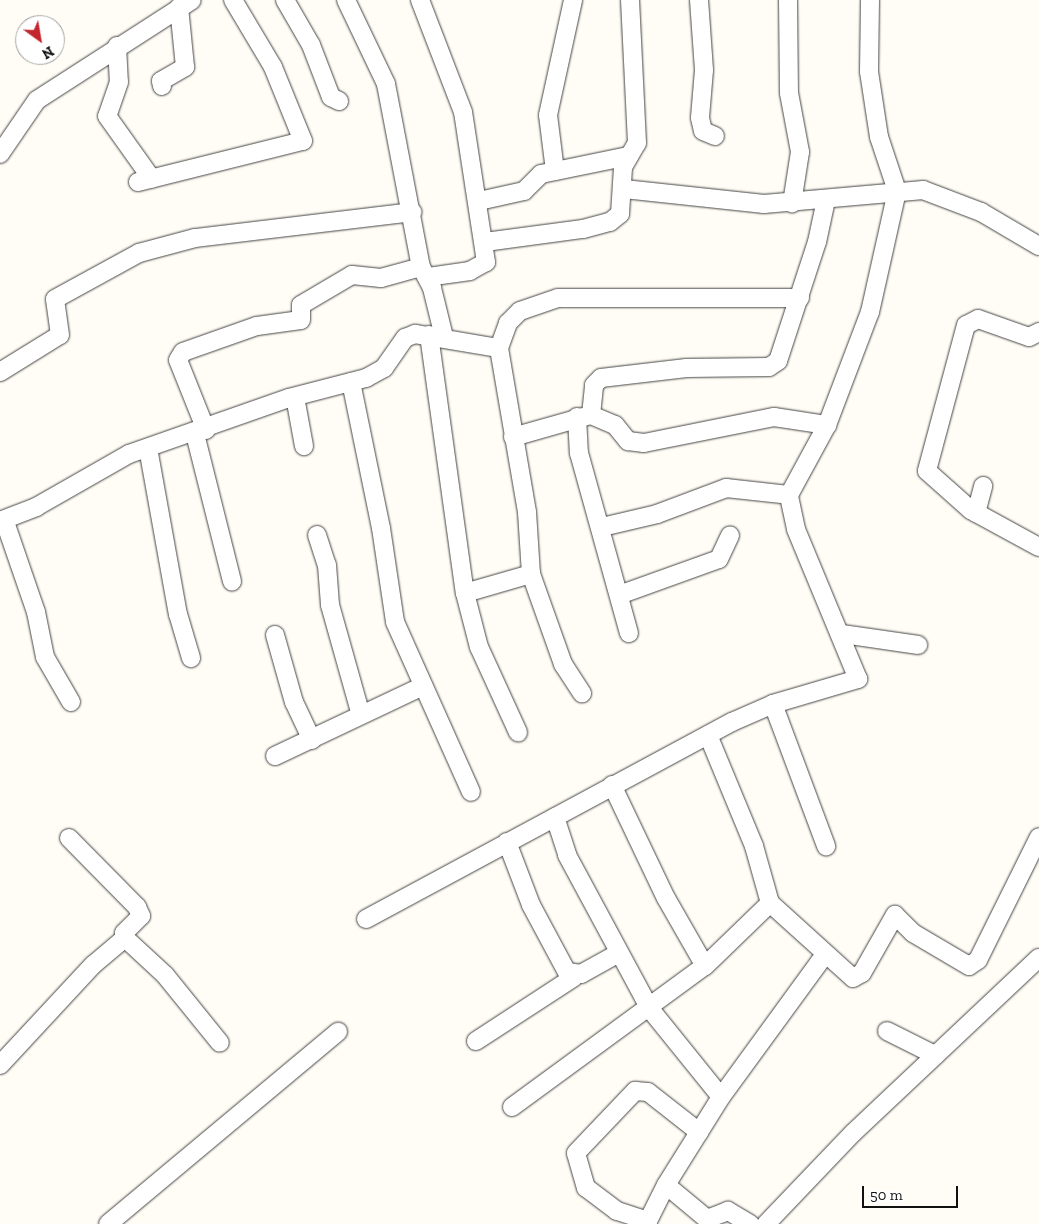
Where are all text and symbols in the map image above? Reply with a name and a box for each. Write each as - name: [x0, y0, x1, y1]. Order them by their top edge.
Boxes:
- north arrow: [15, 15, 65, 65]
- text: N: [39, 42, 57, 62]
- scale bar: [864, 1176, 960, 1208]
- text: 50 m: [870, 1186, 903, 1204]

